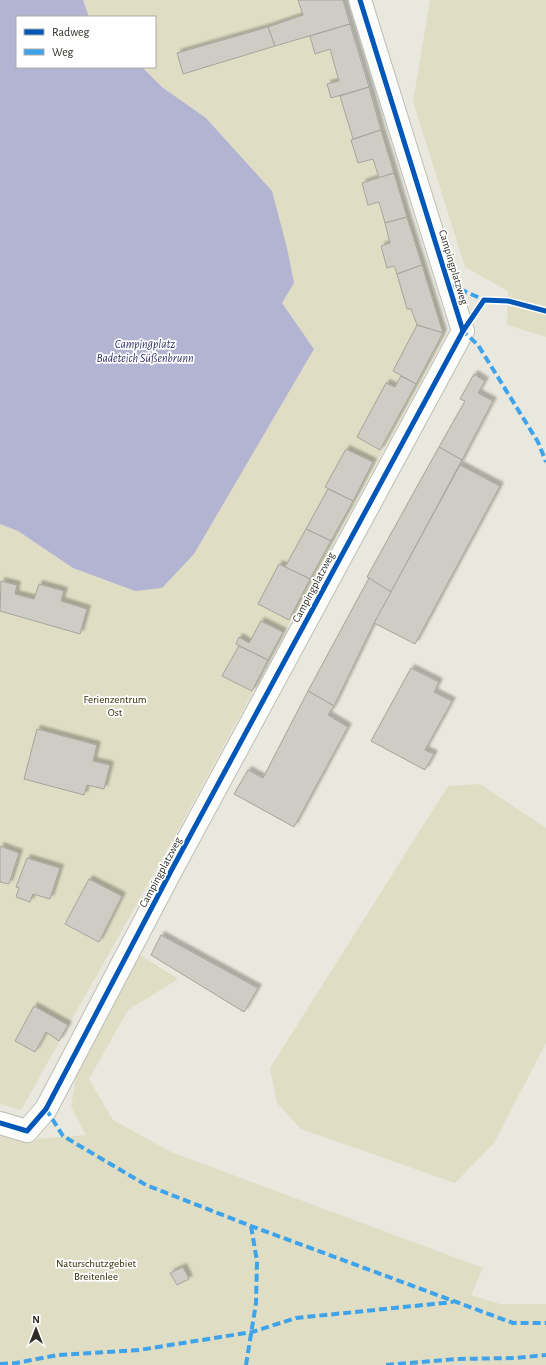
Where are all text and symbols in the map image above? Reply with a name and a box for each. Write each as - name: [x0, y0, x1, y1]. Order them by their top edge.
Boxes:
- legend: [16, 16, 156, 68]
- text: Radweg: [52, 26, 89, 38]
- text: Weg: [52, 46, 74, 58]
- street label: Campingplatzweg: [437, 228, 470, 307]
- water label: Campingplatz Badeteich Süßenbrunn: [96, 338, 194, 364]
- street label: Campingplatzweg: [290, 550, 337, 624]
- park label: Ferienzentrum Ost: [84, 694, 147, 718]
- street label: Campingplatzweg: [137, 835, 184, 909]
- park label: Naturschutzgebiet Breitenlee: [56, 1258, 136, 1282]
- north arrow: [16, 1309, 56, 1349]
- text: N: [32, 1314, 40, 1325]

